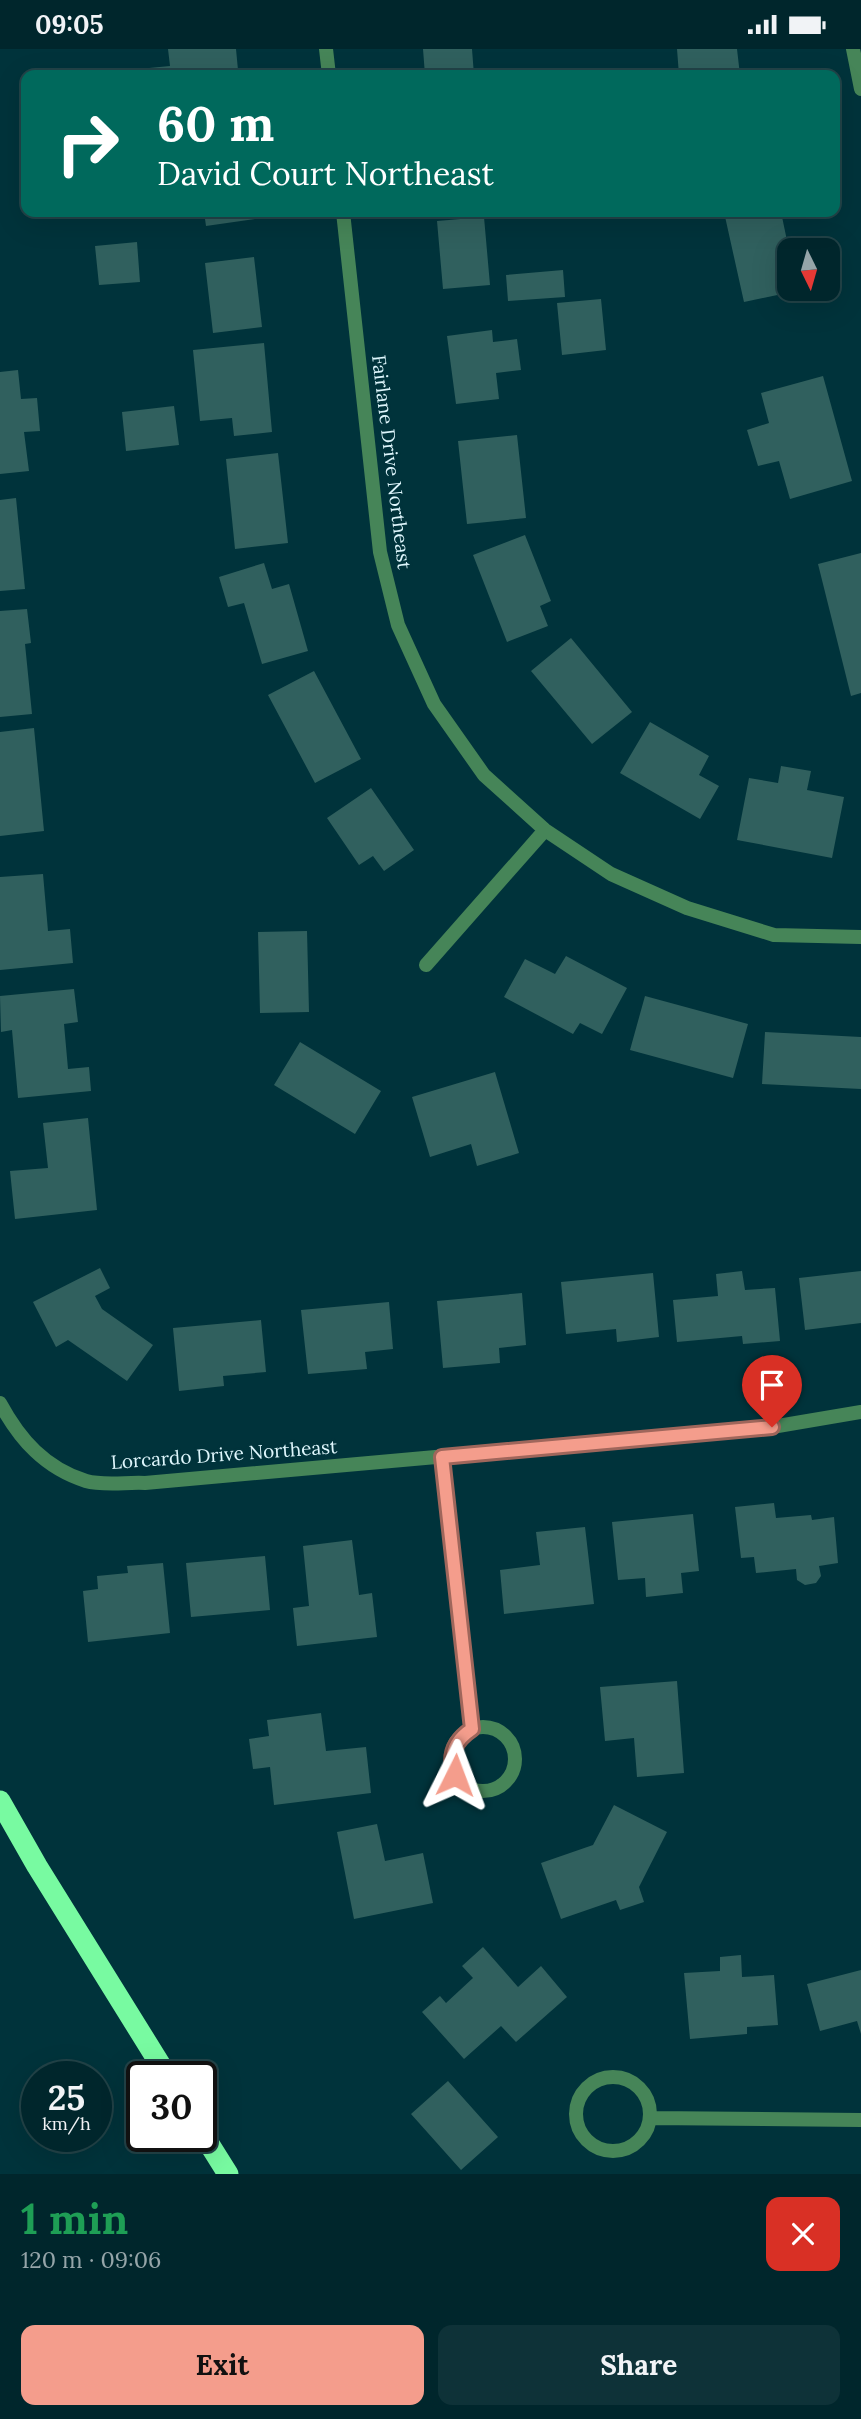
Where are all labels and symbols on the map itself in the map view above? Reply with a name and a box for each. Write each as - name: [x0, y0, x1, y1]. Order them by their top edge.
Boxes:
- north arrow: [777, 238, 840, 301]
- street label: Fairlane Drive Northeast: [367, 353, 417, 571]
- pin: [742, 1355, 802, 1427]
- street label: Lorcardo Drive Northeast: [110, 1434, 339, 1474]
- position arrow: [418, 1738, 492, 1812]
- speed limit sign: 30: [126, 2061, 217, 2152]

